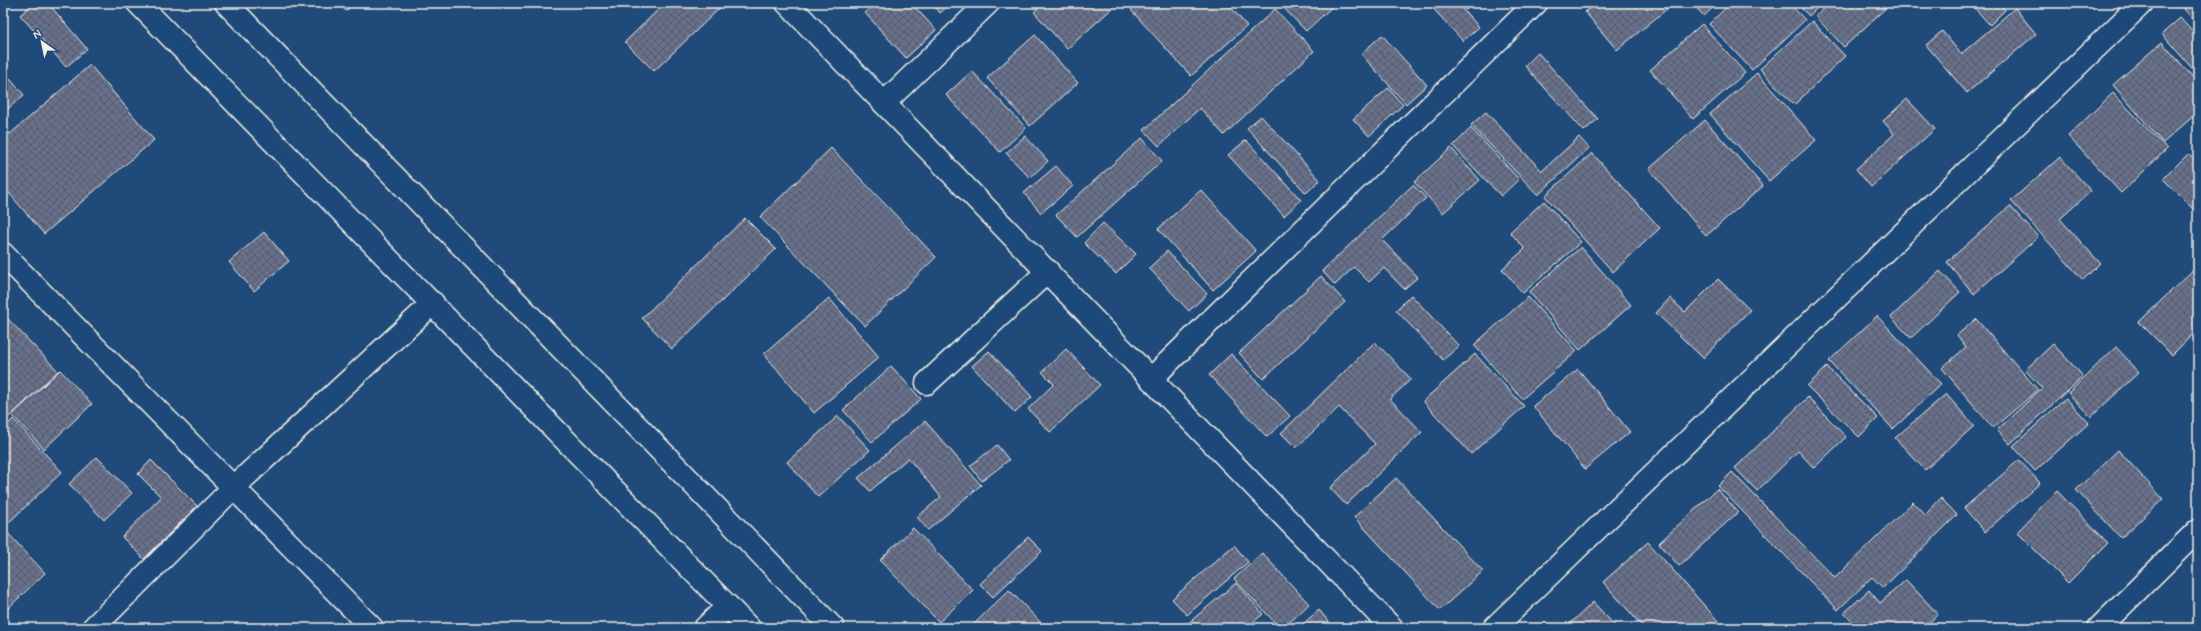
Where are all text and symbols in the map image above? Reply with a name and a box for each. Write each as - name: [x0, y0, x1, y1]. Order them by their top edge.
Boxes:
- north arrow: [22, 22, 62, 62]
- text: N: [30, 27, 44, 42]

